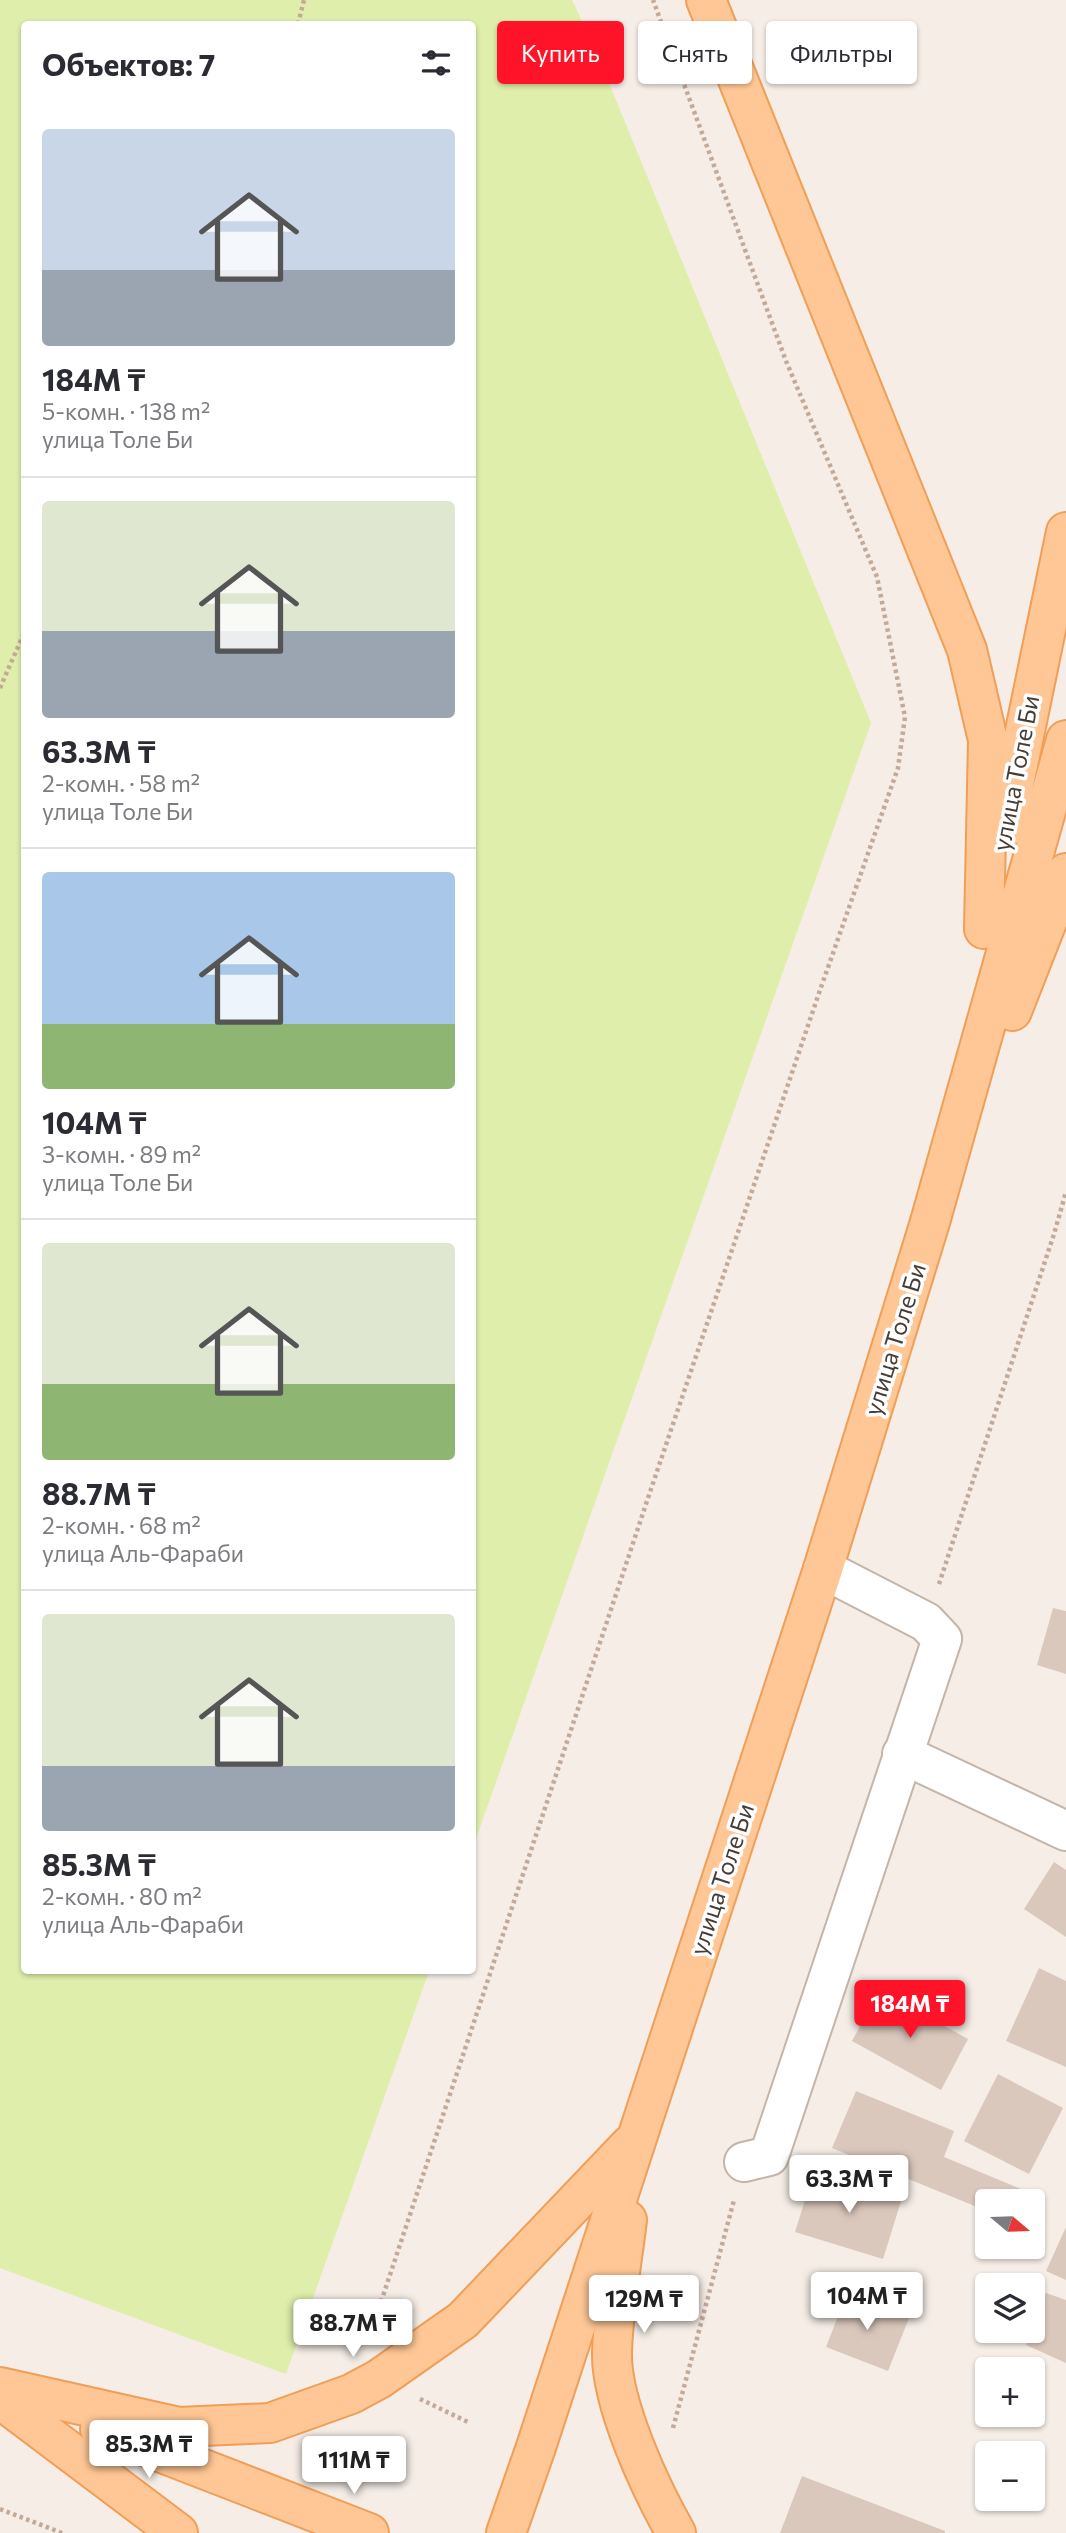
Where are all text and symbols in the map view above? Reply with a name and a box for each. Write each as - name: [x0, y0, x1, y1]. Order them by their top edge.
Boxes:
- chip: Купить: [497, 21, 624, 84]
- chip: Снять: [638, 21, 752, 84]
- chip: Фильтры: [766, 21, 917, 84]
- icon: filters: [417, 44, 455, 82]
- text: Объектов: 7: [42, 45, 215, 82]
- icon: home: [186, 174, 312, 300]
- text: 184M ₸: [42, 360, 146, 397]
- text: 5-комн. · 138 m²: [42, 397, 210, 425]
- text: улица Толе Би: [42, 425, 193, 453]
- icon: home: [186, 546, 312, 672]
- street label: улица Толе Би: [986, 693, 1044, 853]
- text: 63.3M ₸: [42, 732, 156, 769]
- text: 2-комн. · 58 m²: [42, 769, 200, 797]
- text: улица Толе Би: [42, 797, 193, 825]
- icon: home: [186, 917, 312, 1043]
- text: 104M ₸: [42, 1103, 147, 1140]
- text: 3-комн. · 89 m²: [42, 1140, 201, 1168]
- text: улица Толе Би: [42, 1168, 193, 1196]
- street label: улица Толе Би: [857, 1259, 931, 1419]
- icon: home: [186, 1288, 312, 1414]
- text: 88.7M ₸: [42, 1474, 156, 1511]
- text: 2-комн. · 68 m²: [42, 1511, 201, 1539]
- text: улица Аль-Фараби: [42, 1539, 244, 1567]
- icon: home: [186, 1659, 312, 1785]
- street label: улица Толе Би: [683, 1799, 759, 1959]
- text: 85.3M ₸: [42, 1845, 156, 1882]
- text: 2-комн. · 80 m²: [42, 1882, 202, 1910]
- text: улица Аль-Фараби: [42, 1910, 244, 1938]
- pin: 184M ₸: [853, 1980, 967, 2040]
- text: 184M ₸: [870, 1989, 950, 2017]
- pin: 63.3M ₸: [784, 2156, 914, 2215]
- text: 63.3M ₸: [805, 2164, 893, 2192]
- north arrow: [975, 2189, 1045, 2259]
- map controls: [975, 2189, 1045, 2511]
- pin: 104M ₸: [810, 2272, 924, 2332]
- button: layers: [975, 2273, 1045, 2343]
- pin: 129M ₸: [587, 2276, 701, 2335]
- text: 104M ₸: [827, 2281, 907, 2309]
- text: 129M ₸: [605, 2284, 683, 2312]
- pin: 88.7M ₸: [288, 2300, 418, 2359]
- text: 88.7M ₸: [309, 2308, 397, 2336]
- button: +: [975, 2357, 1045, 2427]
- pin: 85.3M ₸: [84, 2420, 214, 2480]
- text: 85.3M ₸: [105, 2429, 193, 2457]
- pin: 111M ₸: [297, 2436, 411, 2496]
- button: −: [975, 2441, 1045, 2511]
- text: 111M ₸: [318, 2445, 390, 2473]

